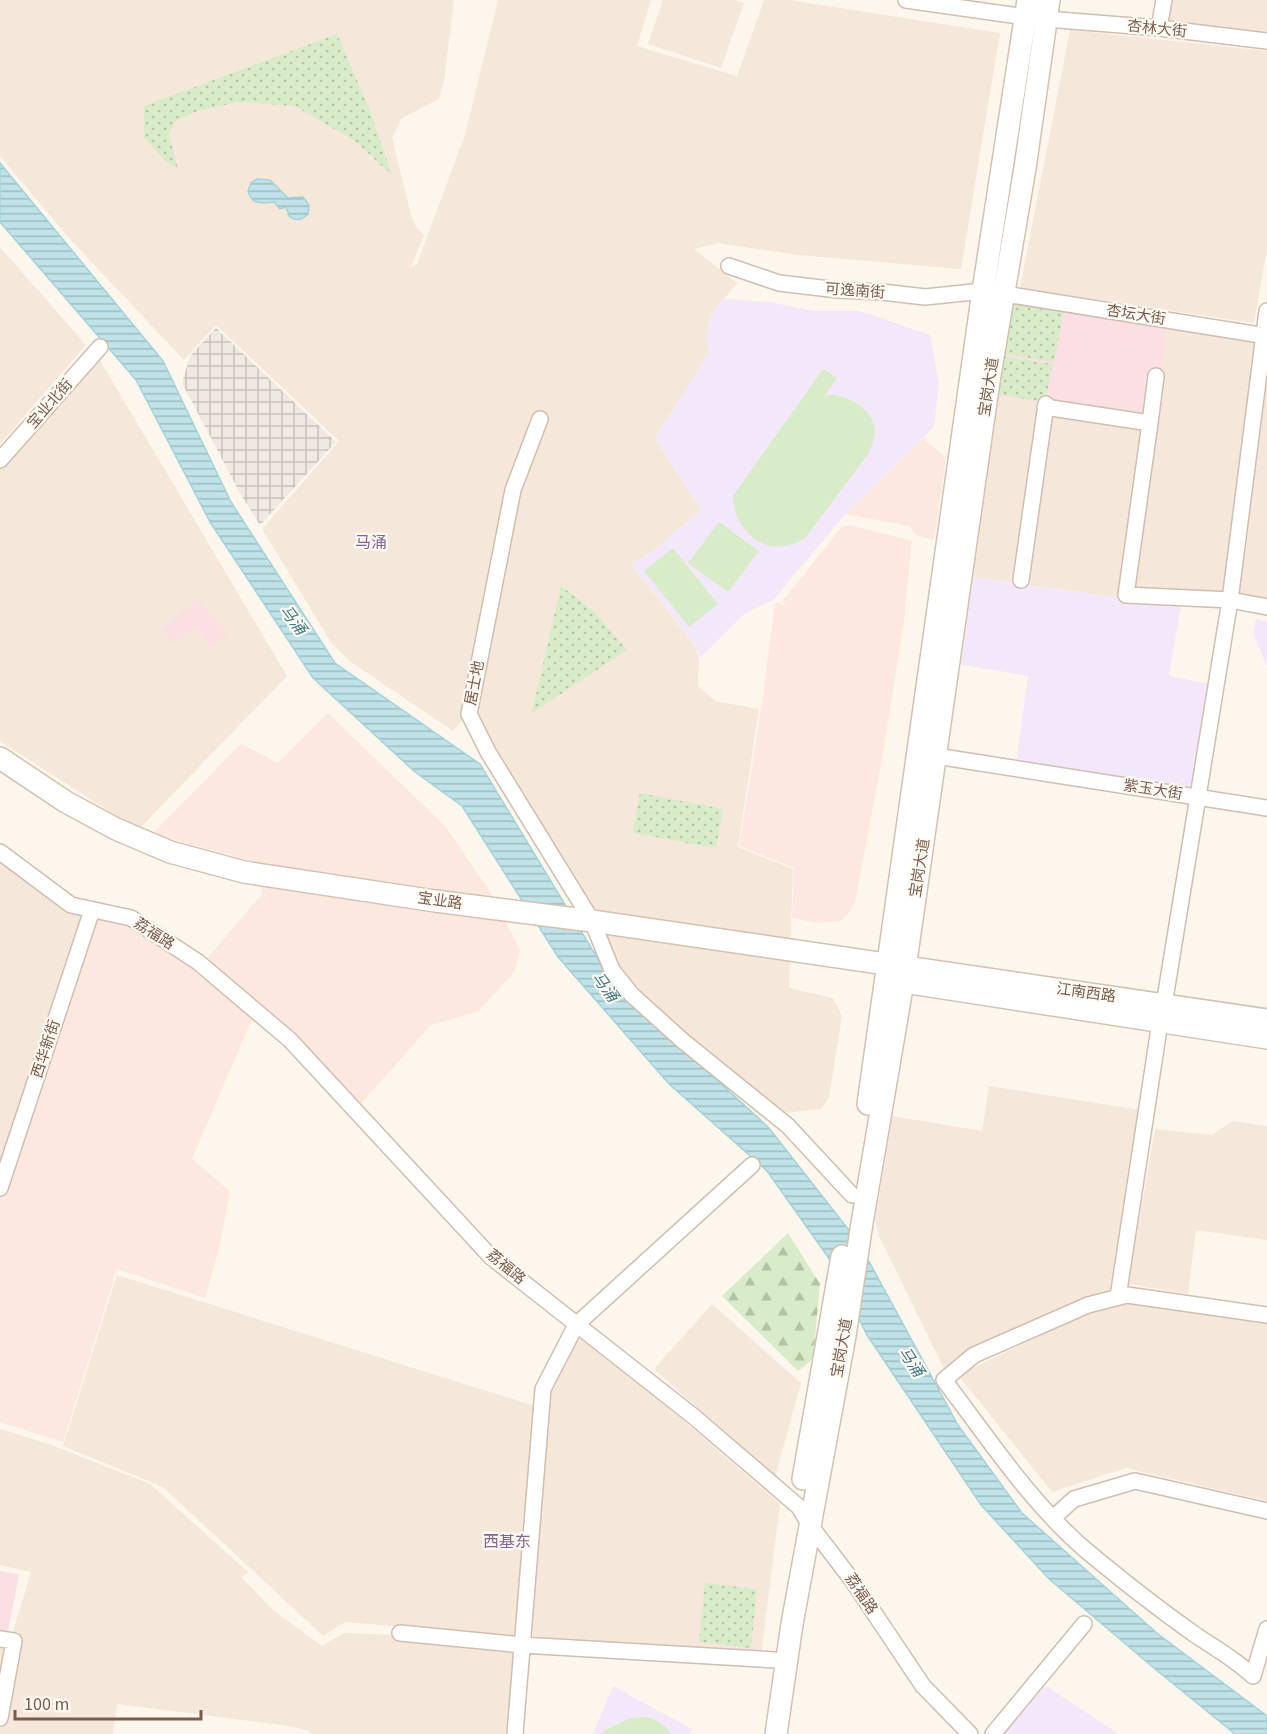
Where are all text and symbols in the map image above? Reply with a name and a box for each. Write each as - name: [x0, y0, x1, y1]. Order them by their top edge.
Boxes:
- street label: 杏林大街: [1126, 15, 1188, 43]
- street label: 可逸南街: [824, 278, 886, 304]
- street label: 杏坛大街: [1105, 300, 1167, 330]
- street label: 宝岗大道: [974, 356, 1004, 418]
- street label: 宝业北街: [22, 374, 78, 434]
- district label: 马涌: [355, 532, 387, 554]
- water label: 马涌: [275, 601, 313, 641]
- street label: 居士地: [460, 659, 490, 707]
- street label: 紫玉大街: [1122, 775, 1184, 805]
- street label: 宝岗大道: [905, 837, 935, 899]
- street label: 宝业路: [416, 887, 464, 915]
- street label: 荔福路: [129, 913, 179, 955]
- water label: 马涌: [587, 968, 624, 1008]
- street label: 江南西路: [1055, 978, 1117, 1008]
- street label: 西华新街: [27, 1017, 65, 1081]
- street label: 荔福路: [482, 1244, 530, 1290]
- street label: 宝岗大道: [826, 1317, 858, 1379]
- water label: 马涌: [893, 1343, 930, 1383]
- district label: 西基东: [483, 1531, 531, 1553]
- street label: 荔福路: [840, 1569, 882, 1619]
- scale bar: [15, 1683, 201, 1721]
- text: 100 m: [24, 1692, 69, 1717]

